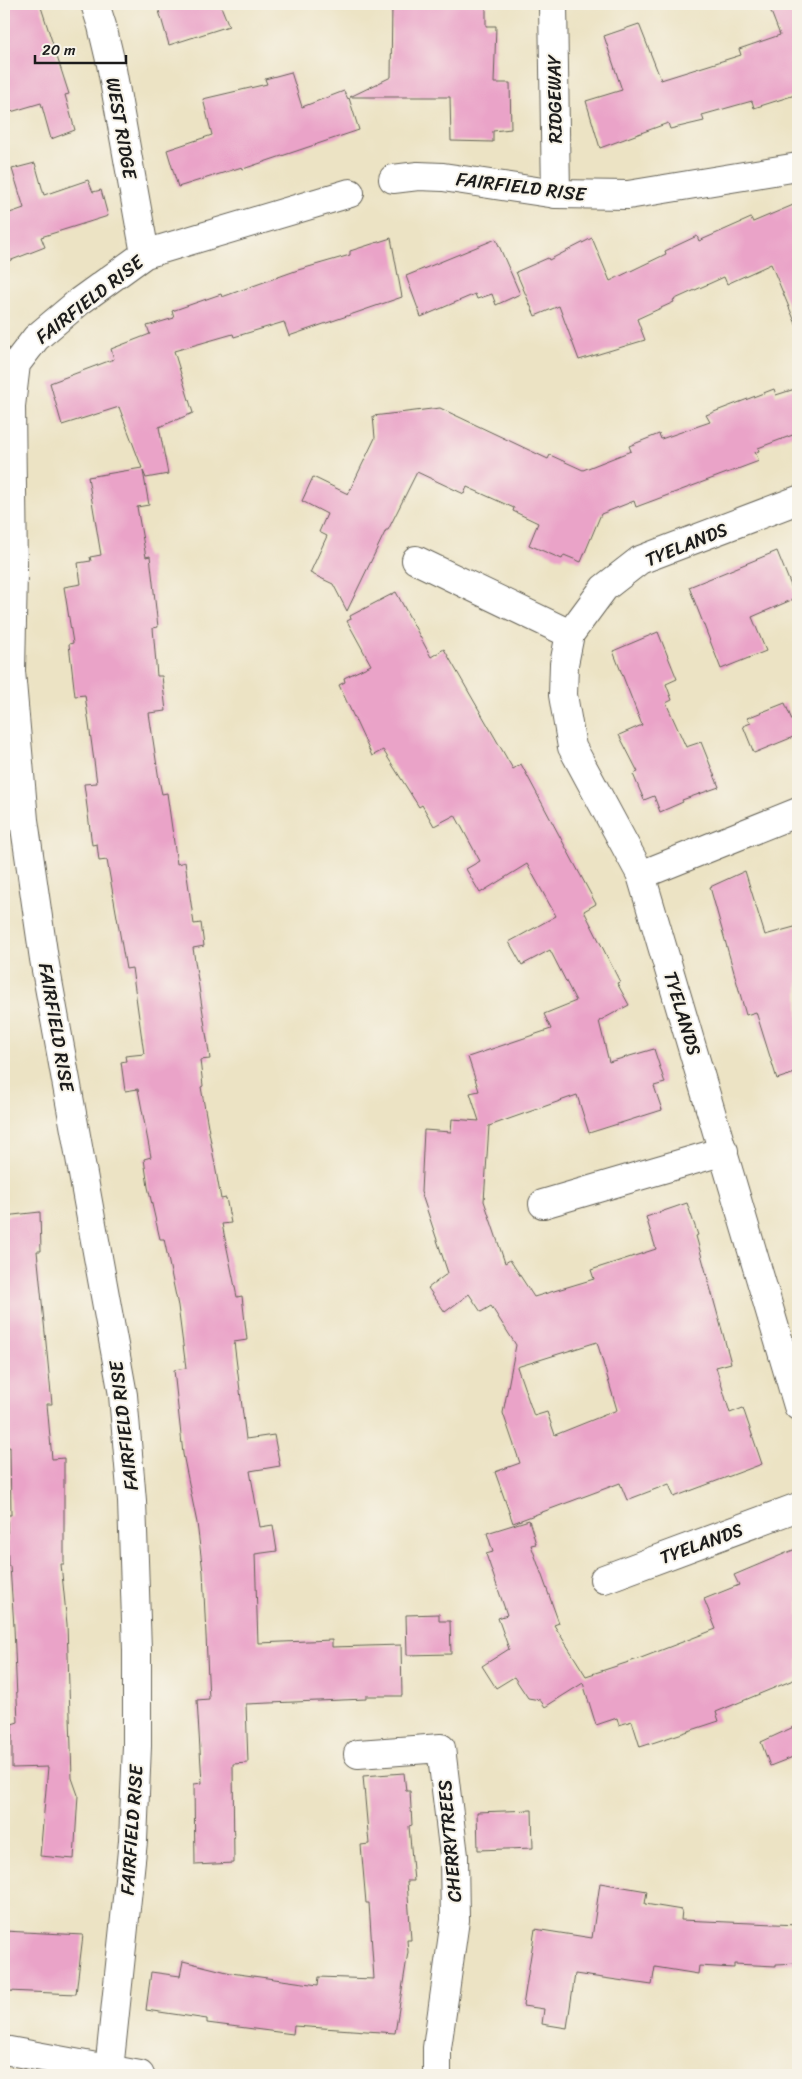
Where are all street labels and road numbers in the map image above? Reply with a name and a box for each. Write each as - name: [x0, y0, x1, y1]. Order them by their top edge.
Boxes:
- street label: RIDGEWAY: [537, 53, 572, 144]
- street label: WEST RIDGE: [96, 75, 147, 183]
- street label: FAIRFIELD RISE: [454, 162, 589, 211]
- street label: FAIRFIELD RISE: [28, 245, 152, 352]
- street label: TYELANDS: [640, 513, 732, 576]
- street label: FAIRFIELD RISE: [29, 960, 84, 1095]
- street label: TYELANDS: [654, 967, 711, 1059]
- street label: FAIRFIELD RISE: [99, 1358, 148, 1493]
- street label: TYELANDS: [655, 1513, 747, 1574]
- street label: FAIRFIELD RISE: [110, 1763, 153, 1896]
- street label: CHERRYTREES: [428, 1778, 471, 1904]

